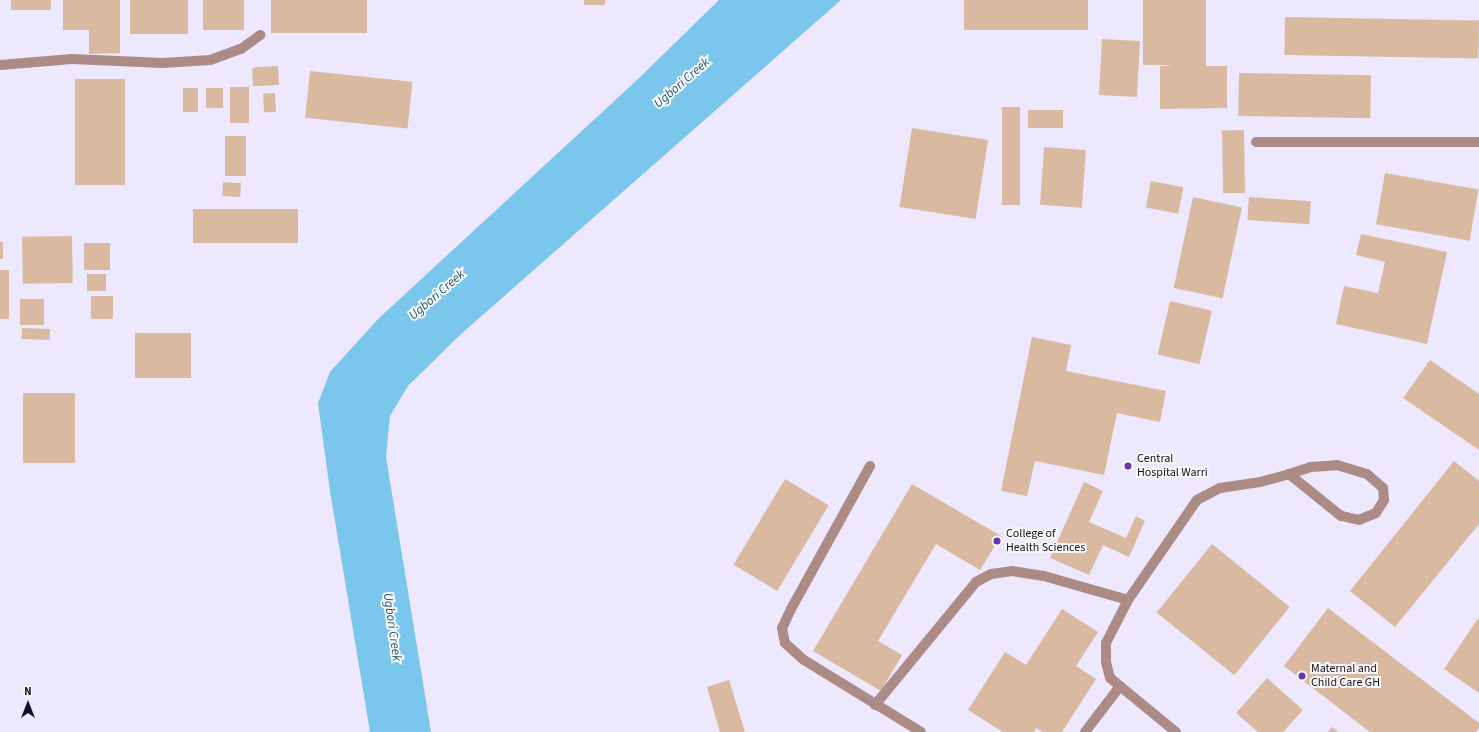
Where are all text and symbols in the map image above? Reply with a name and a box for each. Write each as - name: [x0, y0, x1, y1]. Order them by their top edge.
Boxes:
- water label: Ugbori Creek: [651, 55, 713, 111]
- water label: Ugbori Creek: [406, 267, 468, 323]
- place label: Central Hospital Warri: [1137, 452, 1208, 480]
- marker: Central Hospital Warri: [1122, 460, 1134, 472]
- place label: College of Health Sciences: [1006, 527, 1085, 555]
- marker: College of Health Sciences: [991, 535, 1003, 547]
- water label: Ugbori Creek: [379, 592, 405, 662]
- place label: Maternal and Child Care GH: [1311, 662, 1380, 690]
- marker: Maternal and Child Care GH: [1296, 670, 1308, 682]
- north arrow: [8, 684, 48, 724]
- text: N: [24, 684, 32, 699]

